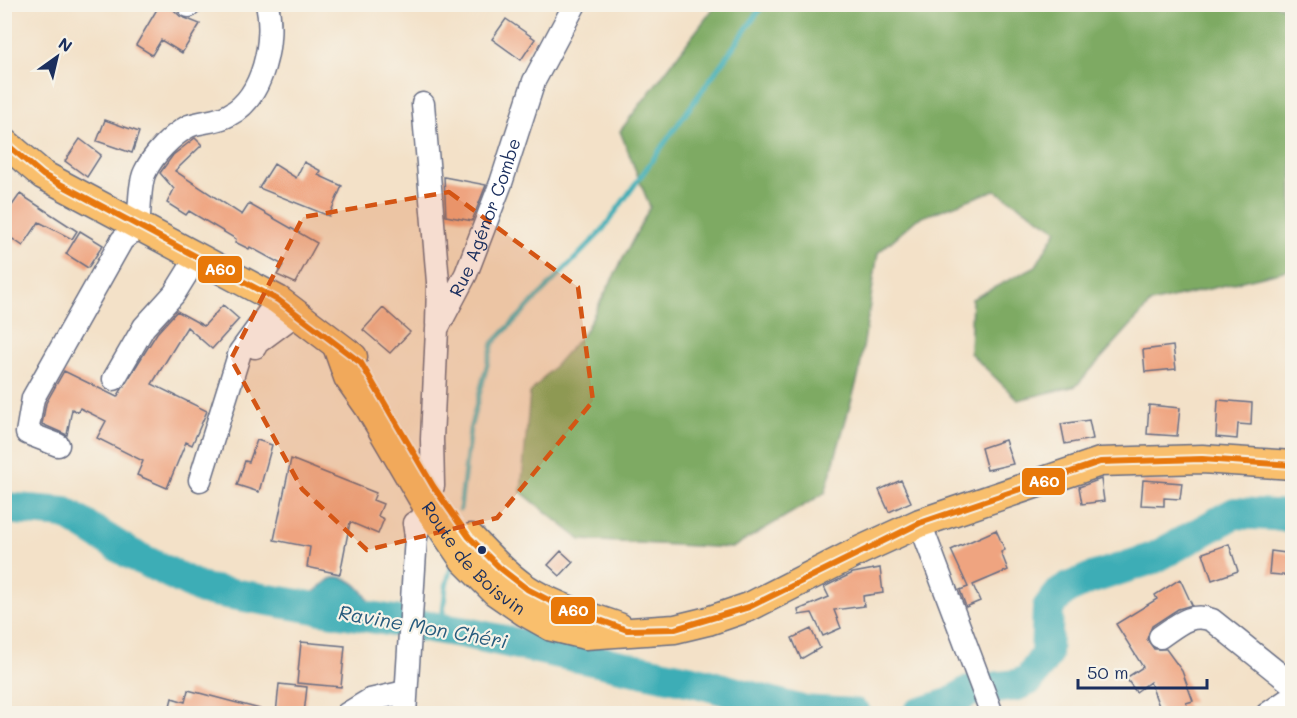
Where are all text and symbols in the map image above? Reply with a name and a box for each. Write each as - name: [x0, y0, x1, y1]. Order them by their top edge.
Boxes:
- north arrow: [27, 27, 87, 87]
- text: N: [55, 32, 77, 56]
- street label: Rue Agénor Combe: [443, 135, 526, 301]
- line badge: A60: [197, 255, 243, 284]
- text: A60: [204, 258, 236, 279]
- line badge: A60: [1021, 467, 1066, 496]
- text: A60: [1028, 470, 1060, 491]
- street label: Route de Boisvin: [417, 497, 531, 620]
- unlabelled marker: [476, 544, 488, 556]
- line badge: A60: [550, 596, 596, 625]
- water label: Ravine Mon Chéri: [337, 598, 511, 654]
- text: A60: [557, 599, 589, 620]
- scale bar: [1078, 652, 1207, 690]
- text: 50 m: [1087, 660, 1129, 684]

